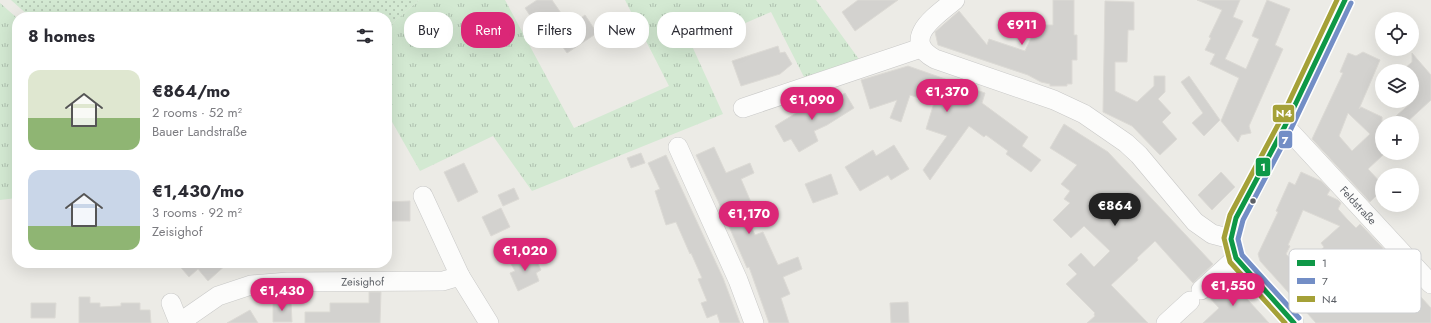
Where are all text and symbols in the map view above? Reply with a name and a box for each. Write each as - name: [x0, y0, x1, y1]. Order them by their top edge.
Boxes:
- chip: Buy: [404, 12, 453, 48]
- chip: Rent: [461, 12, 515, 48]
- chip: Filters: [523, 12, 586, 48]
- chip: New: [594, 12, 649, 48]
- chip: Apartment: [657, 12, 746, 48]
- pin: €911: [998, 12, 1046, 46]
- map controls: [1375, 12, 1419, 212]
- button: locate: [1375, 12, 1419, 56]
- text: €911: [1007, 15, 1037, 34]
- text: 8 homes: [28, 24, 95, 48]
- icon: filters: [354, 25, 376, 47]
- button: layers: [1375, 64, 1419, 108]
- text: €864/mo: [152, 79, 230, 103]
- pin: €1,370: [914, 79, 980, 113]
- text: €1,370: [925, 82, 969, 101]
- icon: home: [60, 86, 108, 134]
- pin: €1,090: [779, 87, 845, 121]
- text: €1,090: [789, 90, 835, 109]
- text: 2 rooms · 52 m²: [152, 103, 242, 122]
- line badge: N4: [1272, 104, 1295, 123]
- text: N4: [1276, 105, 1293, 121]
- button: +: [1375, 116, 1419, 160]
- text: Bauer Landstraße: [152, 122, 247, 141]
- line badge: 7: [1278, 130, 1293, 149]
- text: 7: [1282, 132, 1289, 148]
- line badge: 1: [1255, 157, 1271, 177]
- text: 1: [1260, 159, 1266, 175]
- button: −: [1375, 168, 1419, 212]
- text: €1,430/mo: [152, 179, 244, 203]
- street label: Feldstraße: [1336, 182, 1381, 229]
- icon: home: [60, 186, 108, 234]
- pin: €864: [1091, 193, 1139, 227]
- text: €864: [1098, 196, 1132, 215]
- unlabelled marker: [1248, 196, 1258, 206]
- pin: €1,170: [716, 201, 782, 235]
- text: 3 rooms · 92 m²: [152, 203, 242, 222]
- text: €1,170: [728, 204, 770, 223]
- text: Zeisighof: [152, 222, 202, 241]
- pin: €1,020: [492, 238, 558, 272]
- text: €1,020: [502, 241, 548, 260]
- legend: [1289, 249, 1421, 313]
- text: 1: [1322, 255, 1327, 271]
- street label: Zeisighof: [341, 273, 385, 290]
- pin: €1,550: [1200, 273, 1266, 307]
- text: 7: [1322, 273, 1328, 289]
- text: €1,550: [1211, 276, 1255, 295]
- pin: €1,430: [249, 278, 315, 312]
- text: €1,430: [259, 281, 305, 300]
- text: N4: [1322, 291, 1338, 307]

